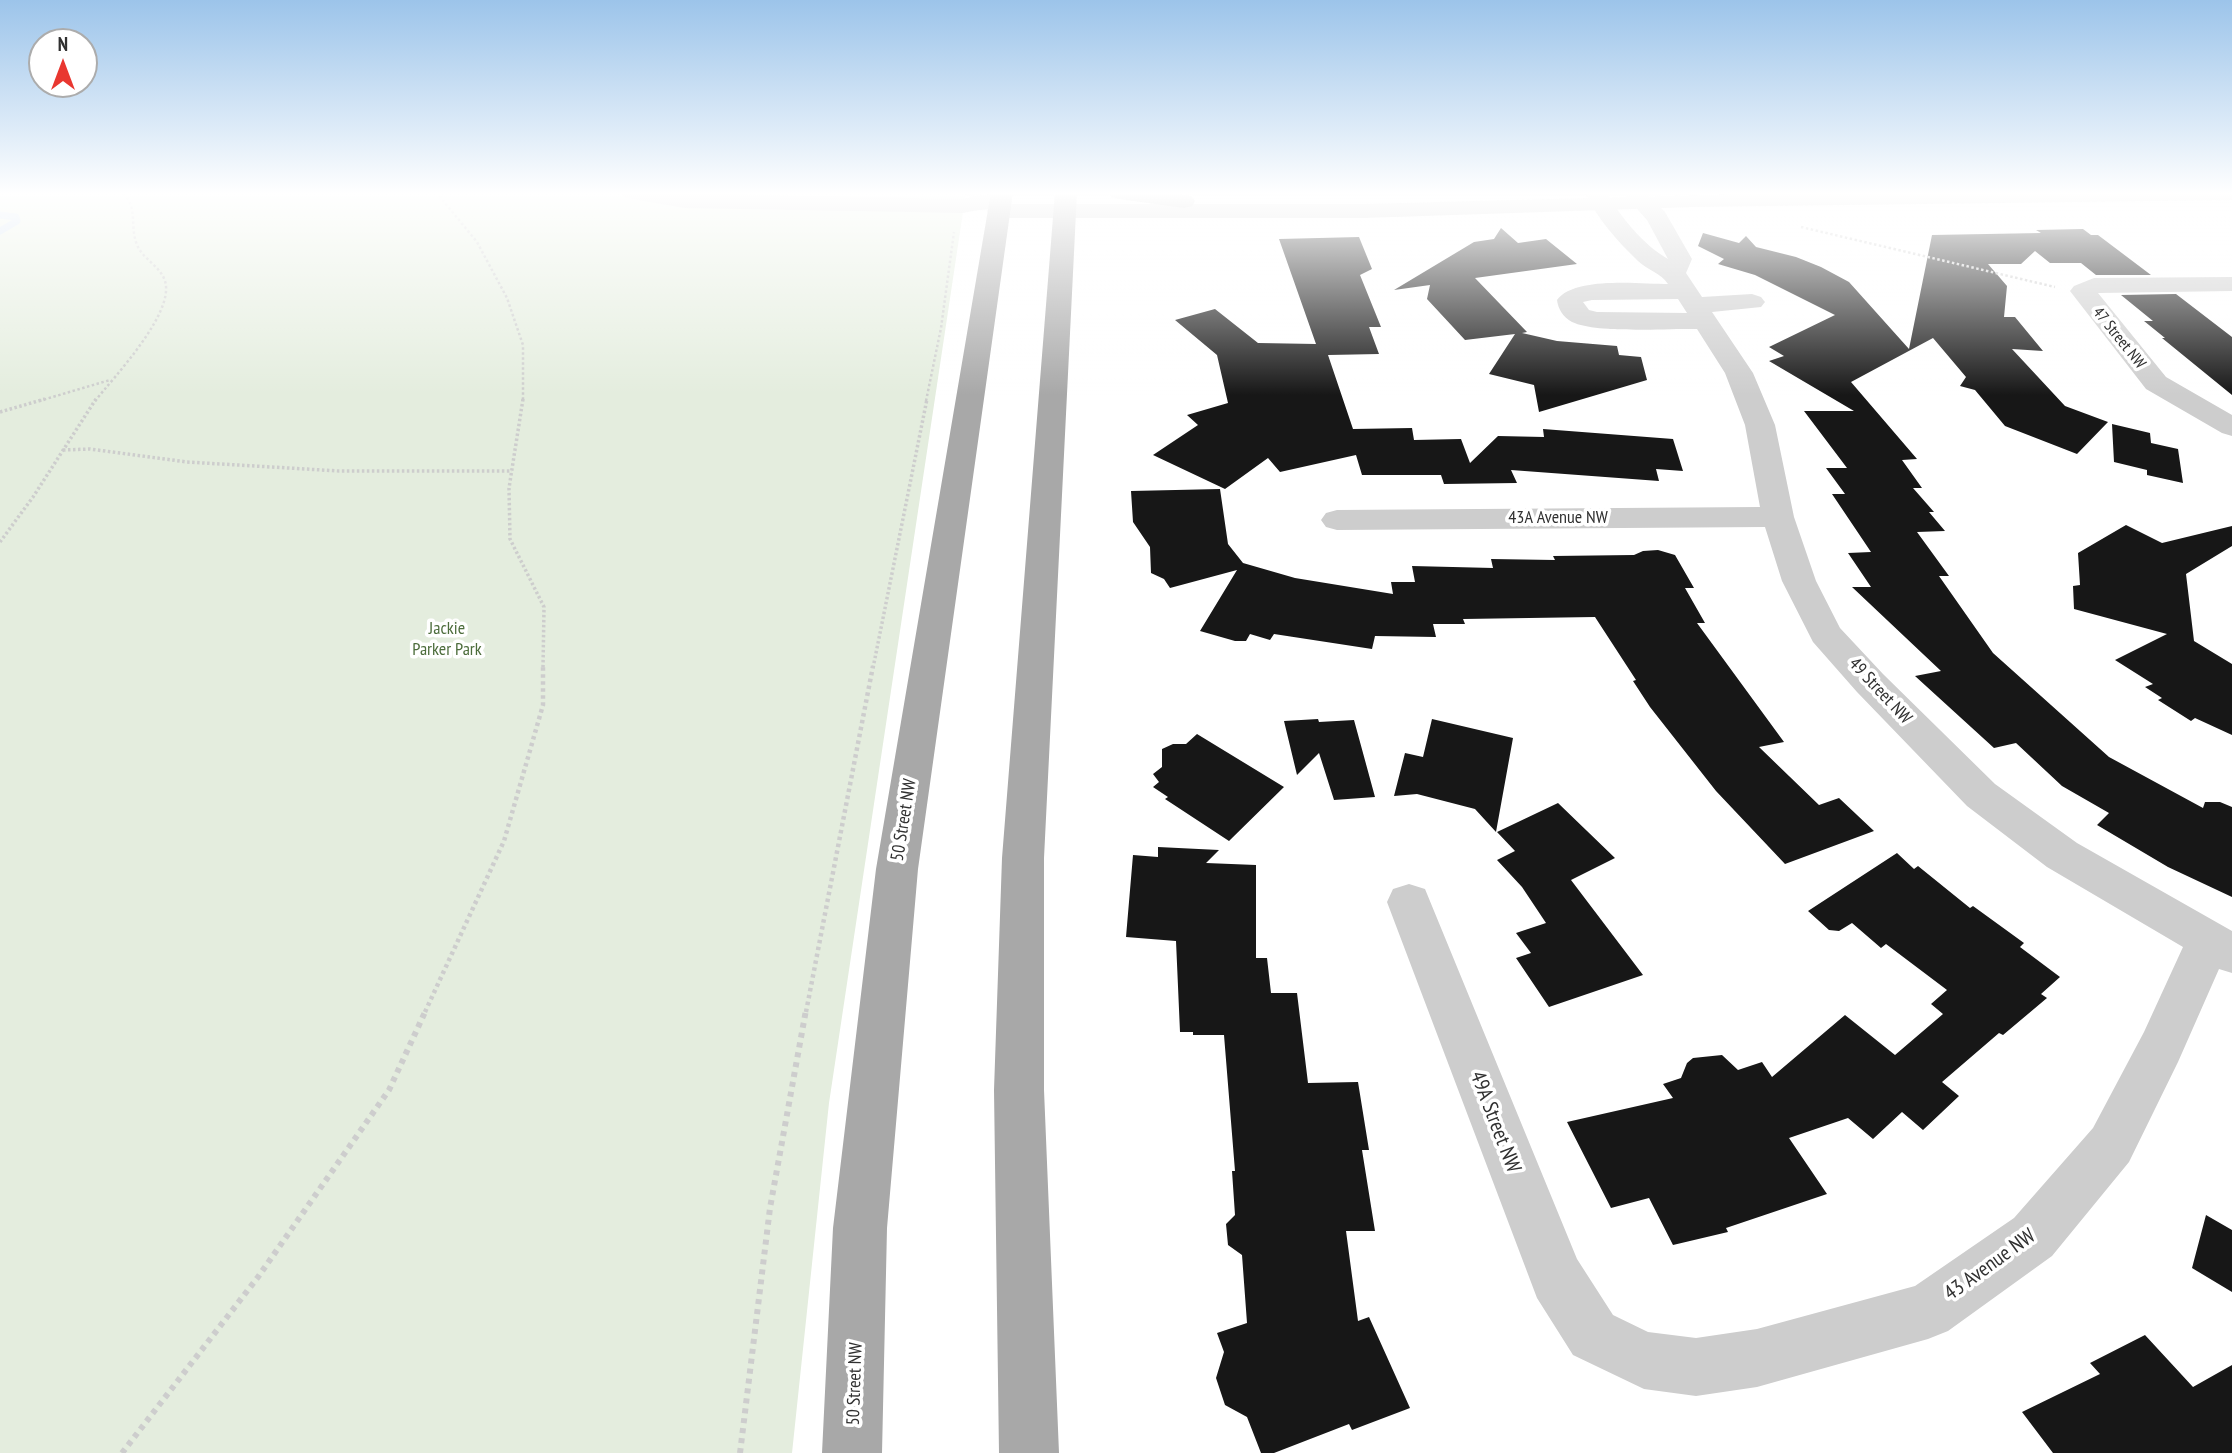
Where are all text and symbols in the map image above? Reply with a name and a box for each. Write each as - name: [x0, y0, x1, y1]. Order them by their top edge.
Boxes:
- north arrow: [28, 28, 98, 98]
- text: N: [58, 32, 68, 56]
- street label: 47 Street NW: [2088, 303, 2150, 373]
- street label: 43A Avenue NW: [1508, 507, 1608, 529]
- park label: Jackie Parker Park: [412, 618, 482, 660]
- street label: 49 Street NW: [1844, 653, 1916, 729]
- street label: 50 Street NW: [887, 777, 921, 863]
- street label: 49A Street NW: [1464, 1068, 1526, 1176]
- street label: 43 Avenue NW: [1940, 1224, 2040, 1306]
- street label: 50 Street NW: [843, 1342, 867, 1426]

